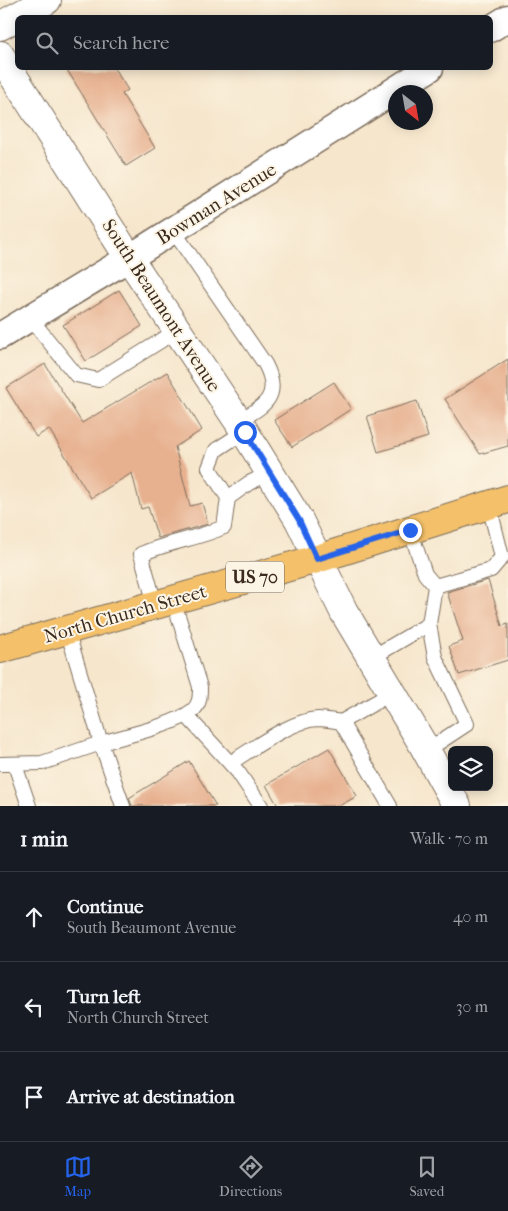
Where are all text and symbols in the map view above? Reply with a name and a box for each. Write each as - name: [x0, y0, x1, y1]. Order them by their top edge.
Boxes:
- search box: [15, 15, 493, 70]
- icon: search: [33, 29, 61, 57]
- text: Search here: [73, 32, 169, 54]
- north arrow: [388, 85, 433, 130]
- street label: Bowman Avenue: [153, 158, 280, 249]
- street label: South Beaumont Avenue: [97, 215, 225, 396]
- route start: [234, 421, 257, 444]
- route end: [399, 519, 422, 542]
- road number: US 70: [226, 562, 284, 592]
- street label: North Church Street: [41, 580, 209, 648]
- map controls: [448, 746, 493, 791]
- button: layers: [448, 746, 493, 791]
- text: 1 min: [20, 827, 68, 851]
- text: Walk · 70 m: [410, 829, 488, 848]
- text: Continue: [67, 896, 143, 918]
- icon: ahead: [20, 903, 48, 931]
- text: 40 m: [453, 907, 488, 926]
- text: South Beaumont Avenue: [67, 918, 236, 937]
- text: Turn left: [67, 986, 141, 1008]
- icon: left: [20, 993, 48, 1021]
- text: 30 m: [456, 997, 488, 1016]
- text: North Church Street: [67, 1008, 209, 1027]
- icon: arrive: [20, 1083, 48, 1111]
- text: Arrive at destination: [67, 1086, 235, 1108]
- tab: Map: [64, 1153, 92, 1200]
- tab: Directions: [219, 1153, 282, 1200]
- tab: Saved: [410, 1153, 444, 1200]

